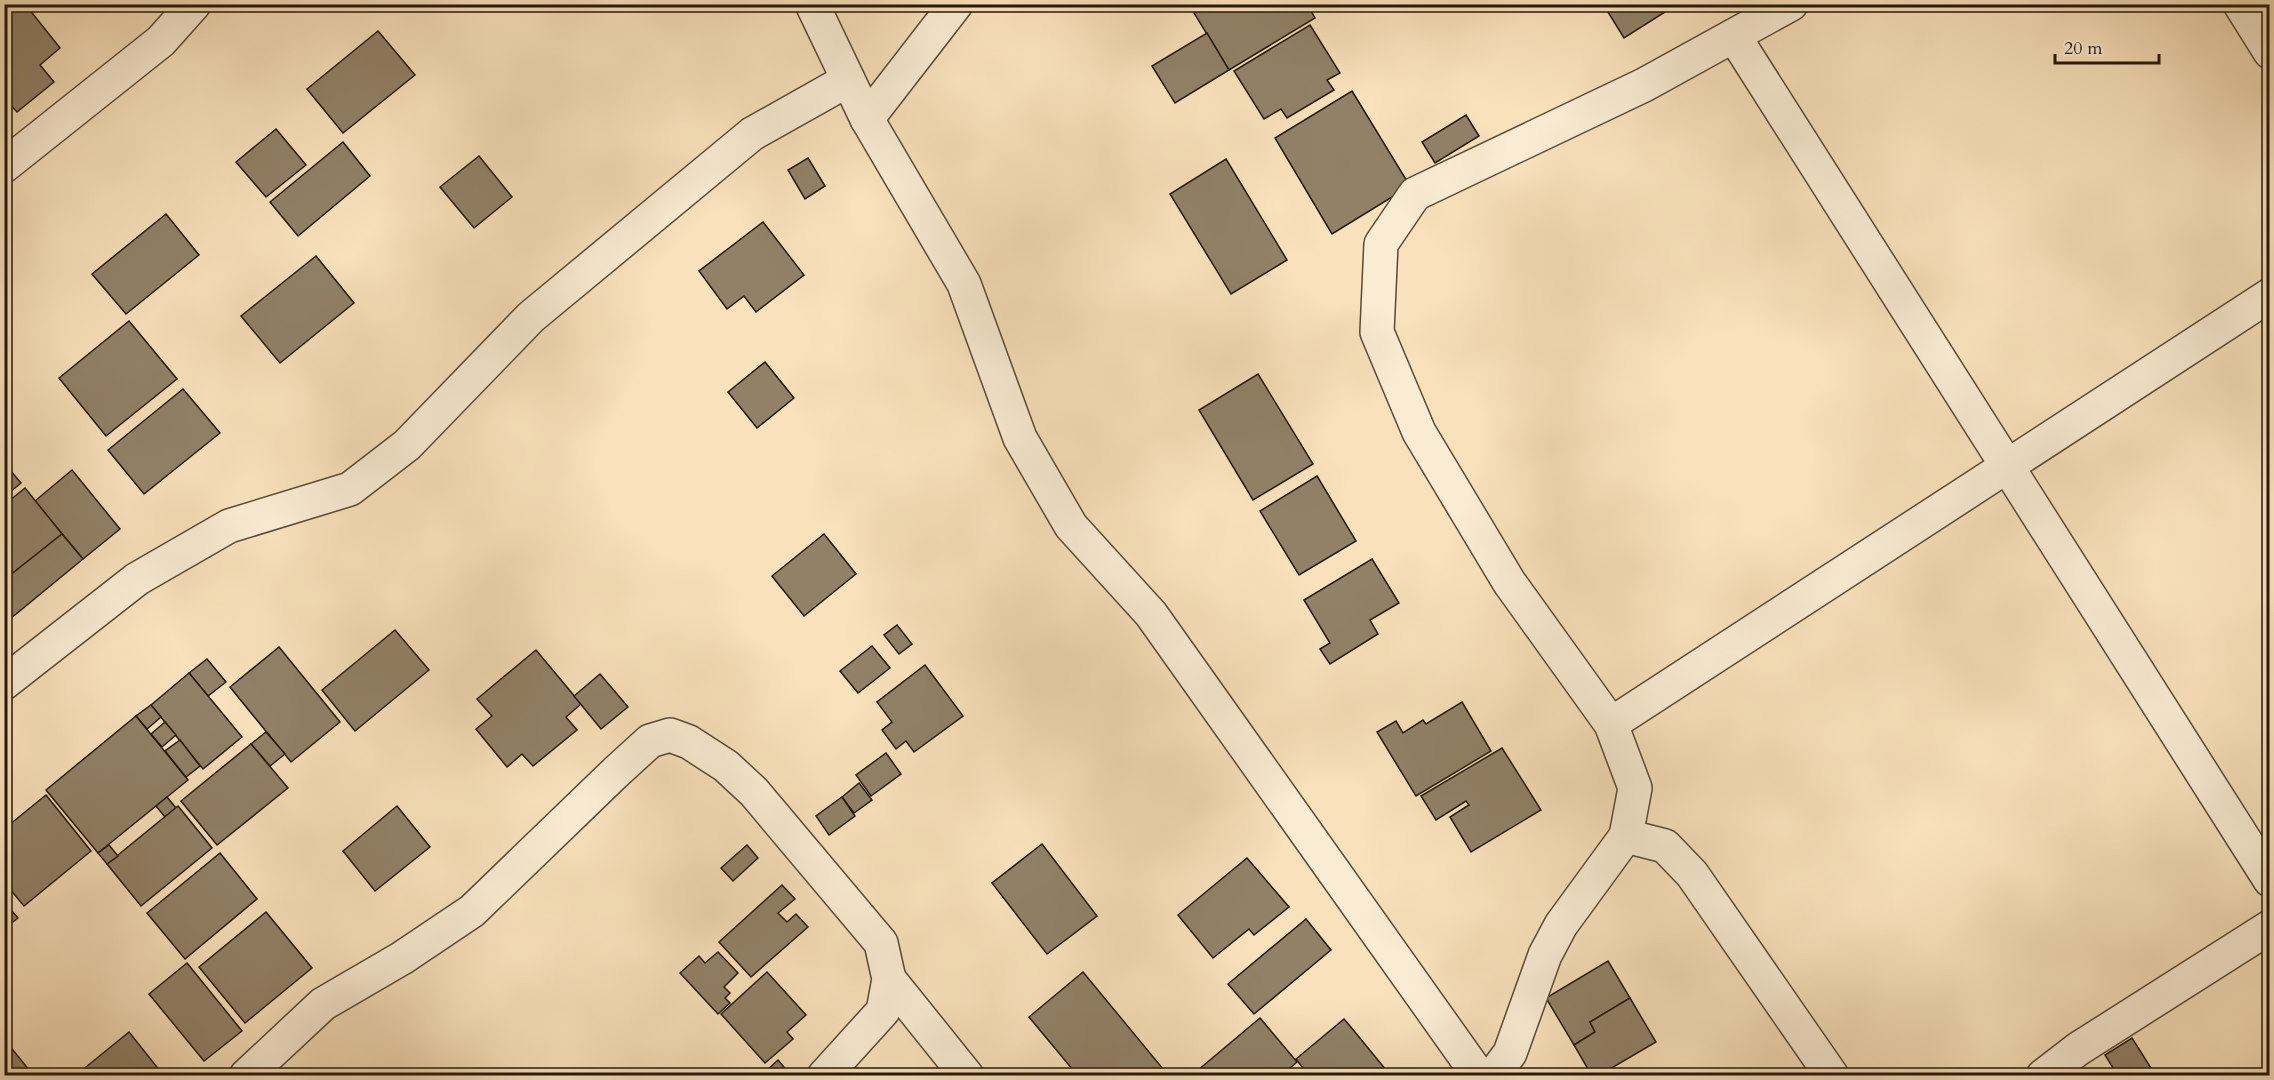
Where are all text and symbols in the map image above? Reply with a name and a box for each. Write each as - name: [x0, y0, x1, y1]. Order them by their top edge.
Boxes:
- scale bar: [2055, 27, 2158, 65]
- text: 20 m: [2064, 36, 2103, 61]

